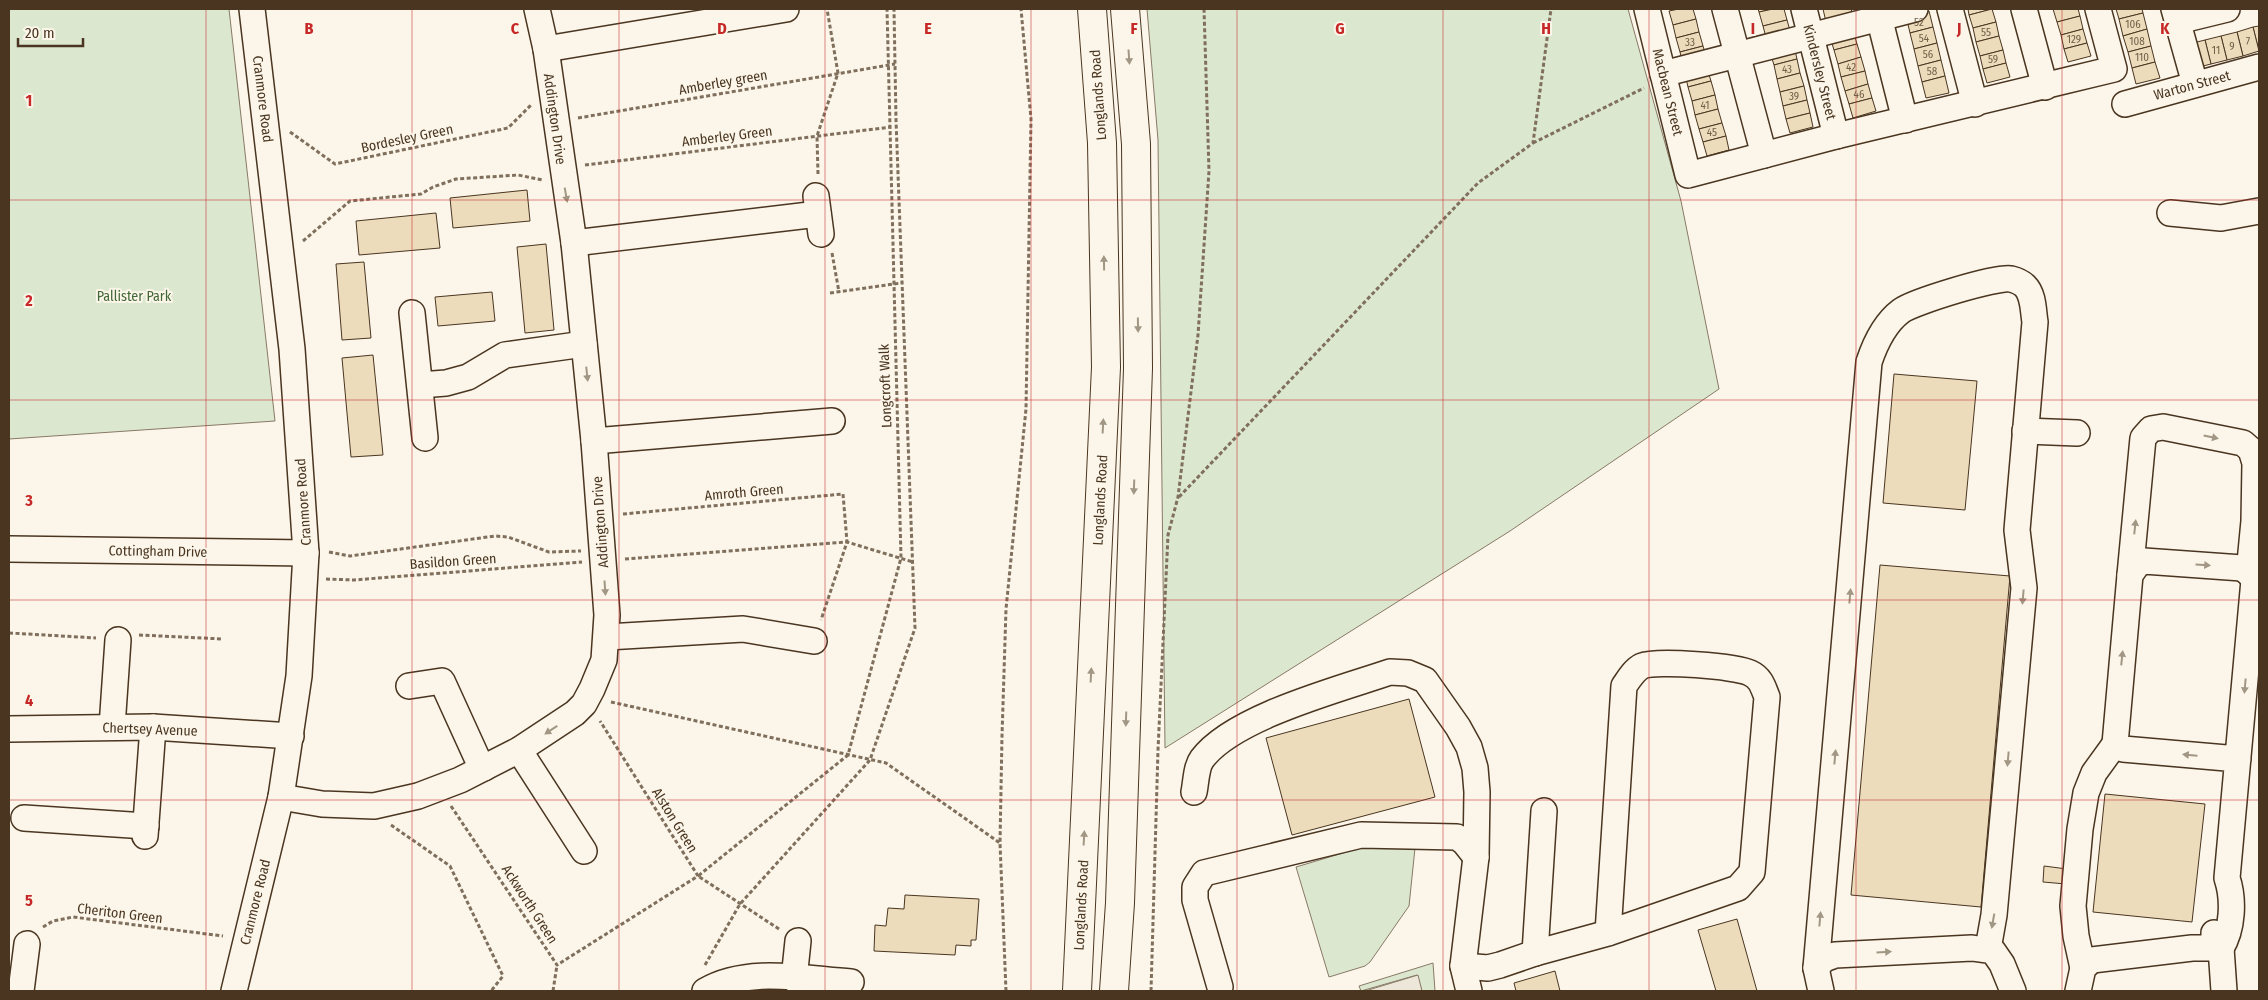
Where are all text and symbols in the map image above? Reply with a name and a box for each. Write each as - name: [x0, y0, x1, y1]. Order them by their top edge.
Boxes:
- scale bar: [18, 15, 82, 47]
- house number: 52: [1914, 16, 1924, 29]
- house number: 106: [2125, 18, 2141, 31]
- text: B: [305, 19, 314, 38]
- text: C: [511, 19, 520, 38]
- text: D: [717, 19, 727, 38]
- text: E: [924, 19, 932, 38]
- text: F: [1130, 19, 1138, 38]
- text: G: [1335, 19, 1345, 38]
- text: H: [1541, 19, 1551, 38]
- text: I: [1751, 19, 1755, 38]
- text: J: [1956, 19, 1961, 38]
- text: K: [2160, 19, 2170, 38]
- street label: Kindersley Street: [1799, 23, 1840, 122]
- text: 20 m: [25, 24, 55, 42]
- house number: 55: [1981, 26, 1991, 39]
- house number: 54: [1919, 32, 1930, 45]
- house number: 129: [2067, 33, 2081, 46]
- house number: 108: [2129, 35, 2145, 48]
- house number: 7: [2246, 35, 2251, 48]
- house number: 33: [1685, 36, 1695, 49]
- house number: 9: [2229, 40, 2235, 53]
- house number: 11: [2212, 44, 2220, 57]
- street label: Macbean Street: [1649, 47, 1687, 138]
- house number: 56: [1923, 48, 1934, 61]
- street label: Longlands Road: [1087, 49, 1110, 141]
- one-way arrow: [1125, 50, 1133, 66]
- house number: 110: [2135, 51, 2149, 64]
- house number: 59: [1988, 53, 1998, 66]
- street label: Cranmore Road: [249, 55, 276, 143]
- house number: 42: [1846, 61, 1856, 74]
- house number: 43: [1782, 63, 1792, 76]
- house number: 58: [1927, 65, 1938, 78]
- street label: Amberley green: [677, 66, 769, 99]
- street label: Warton Street: [2152, 67, 2233, 104]
- street label: Addington Drive: [540, 72, 569, 166]
- house number: 46: [1854, 88, 1865, 101]
- house number: 39: [1789, 90, 1799, 103]
- text: 1: [26, 91, 32, 110]
- house number: 41: [1700, 99, 1710, 112]
- street label: Bordesley Green: [360, 120, 455, 157]
- street label: Amberley Green: [681, 123, 773, 150]
- house number: 45: [1707, 126, 1717, 139]
- one-way arrow: [562, 187, 570, 203]
- one-way arrow: [1100, 255, 1108, 271]
- park label: Pallister Park: [97, 288, 172, 305]
- text: 2: [24, 291, 33, 310]
- one-way arrow: [1134, 317, 1142, 333]
- street label: Longcroft Walk: [876, 343, 895, 428]
- one-way arrow: [583, 366, 591, 382]
- one-way arrow: [1099, 417, 1107, 433]
- one-way arrow: [2204, 433, 2220, 441]
- street label: Longlands Road: [1090, 454, 1111, 546]
- street label: Cranmore Road: [292, 458, 315, 546]
- street label: Addington Drive: [589, 475, 612, 568]
- one-way arrow: [1130, 479, 1138, 495]
- street label: Amroth Green: [704, 481, 784, 504]
- text: 3: [24, 491, 33, 510]
- one-way arrow: [2131, 518, 2139, 534]
- street label: Cottingham Drive: [108, 542, 208, 561]
- street label: Basildon Green: [409, 550, 497, 573]
- one-way arrow: [2195, 562, 2211, 570]
- one-way arrow: [601, 580, 609, 596]
- one-way arrow: [1846, 587, 1854, 603]
- one-way arrow: [2019, 590, 2027, 606]
- one-way arrow: [2118, 649, 2126, 665]
- one-way arrow: [1088, 667, 1096, 683]
- one-way arrow: [2241, 678, 2249, 694]
- text: 4: [25, 691, 33, 710]
- one-way arrow: [1122, 712, 1130, 728]
- street label: Chertsey Avenue: [102, 719, 198, 740]
- one-way arrow: [545, 725, 558, 735]
- one-way arrow: [1831, 749, 1839, 765]
- one-way arrow: [2181, 750, 2197, 758]
- one-way arrow: [2004, 752, 2012, 768]
- street label: Alston Green: [648, 785, 701, 856]
- one-way arrow: [1080, 829, 1088, 845]
- street label: Cranmore Road: [237, 858, 274, 947]
- street label: Longlands Road: [1071, 859, 1092, 951]
- street label: Ackworth Green: [498, 862, 561, 947]
- text: 5: [25, 891, 33, 910]
- street label: Cheriton Green: [76, 900, 164, 927]
- one-way arrow: [1817, 911, 1825, 927]
- one-way arrow: [1988, 913, 1996, 929]
- one-way arrow: [1876, 948, 1892, 956]

